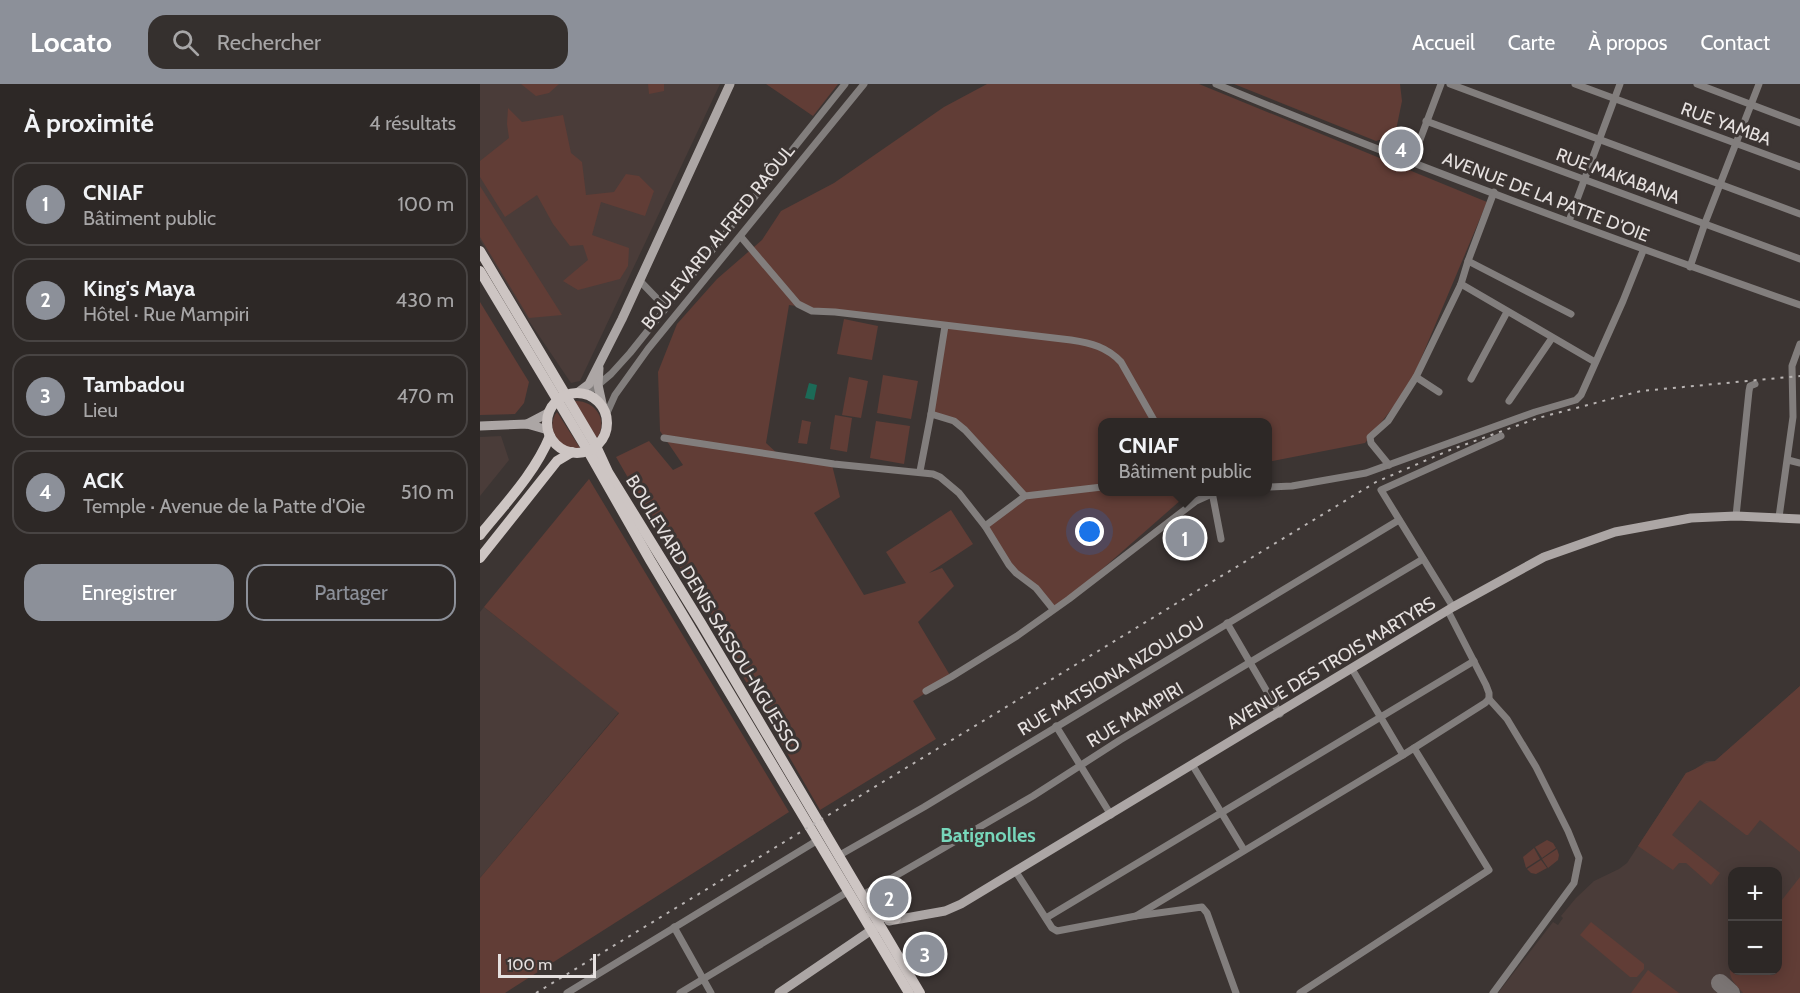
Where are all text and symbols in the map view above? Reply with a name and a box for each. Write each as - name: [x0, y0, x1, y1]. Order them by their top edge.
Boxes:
- search box: [148, 15, 568, 69]
- text: Locato: [30, 25, 112, 59]
- icon: search: [169, 26, 202, 59]
- text: Rechercher: [217, 29, 321, 56]
- text: Accueil: [1412, 30, 1475, 55]
- text: Carte: [1508, 30, 1555, 55]
- text: À propos: [1588, 30, 1667, 55]
- text: Contact: [1700, 30, 1770, 55]
- street label: RUE YAMBA: [1678, 98, 1774, 150]
- text: À proximité: [24, 107, 154, 139]
- text: 4 résultats: [369, 111, 456, 135]
- pin: 4: [1382, 126, 1420, 172]
- street label: BOULEVARD ALFRED RAÔUL: [637, 140, 799, 334]
- street label: RUE MAKABANA: [1553, 143, 1683, 209]
- street label: AVENUE DE LA PATTE D'OIE: [1440, 147, 1653, 247]
- text: CNIAF: [83, 179, 143, 206]
- text: 1: [42, 192, 49, 216]
- text: 100 m: [398, 192, 454, 216]
- text: Bâtiment public: [83, 206, 216, 230]
- text: King's Maya: [83, 275, 195, 302]
- text: 2: [40, 288, 51, 312]
- text: 430 m: [396, 288, 454, 312]
- text: Hôtel · Rue Mampiri: [83, 302, 249, 326]
- text: Tambadou: [83, 371, 185, 398]
- text: 3: [40, 384, 51, 408]
- text: 470 m: [397, 384, 454, 408]
- text: Lieu: [83, 398, 118, 422]
- popup: [1098, 418, 1272, 496]
- text: CNIAF: [1118, 432, 1179, 459]
- text: Bâtiment public: [1118, 459, 1252, 483]
- text: ACK: [83, 467, 124, 494]
- street label: BOULEVARD DENIS SASSOU-NGUESSO: [621, 471, 805, 757]
- text: 4: [39, 480, 52, 504]
- text: 510 m: [401, 480, 454, 504]
- text: Temple · Avenue de la Patte d'Oie: [83, 494, 365, 518]
- pin: 1: [1166, 516, 1204, 560]
- your location: [1075, 517, 1104, 546]
- button: Enregistrer: [24, 564, 234, 621]
- button: Partager: [246, 564, 456, 621]
- street label: AVENUE DES TROIS MARTYRS: [1223, 592, 1439, 734]
- street label: RUE MATSIONA NZOULOU: [1014, 612, 1208, 740]
- street label: RUE MAMPIRI: [1083, 678, 1187, 752]
- district label: Batignolles: [940, 823, 1036, 847]
- map controls: [1728, 867, 1782, 975]
- button: +: [1728, 867, 1782, 921]
- pin: 2: [870, 876, 908, 920]
- button: −: [1728, 921, 1782, 975]
- pin: 3: [906, 932, 944, 976]
- scale bar: [498, 951, 596, 978]
- text: 100 m: [507, 955, 552, 974]

